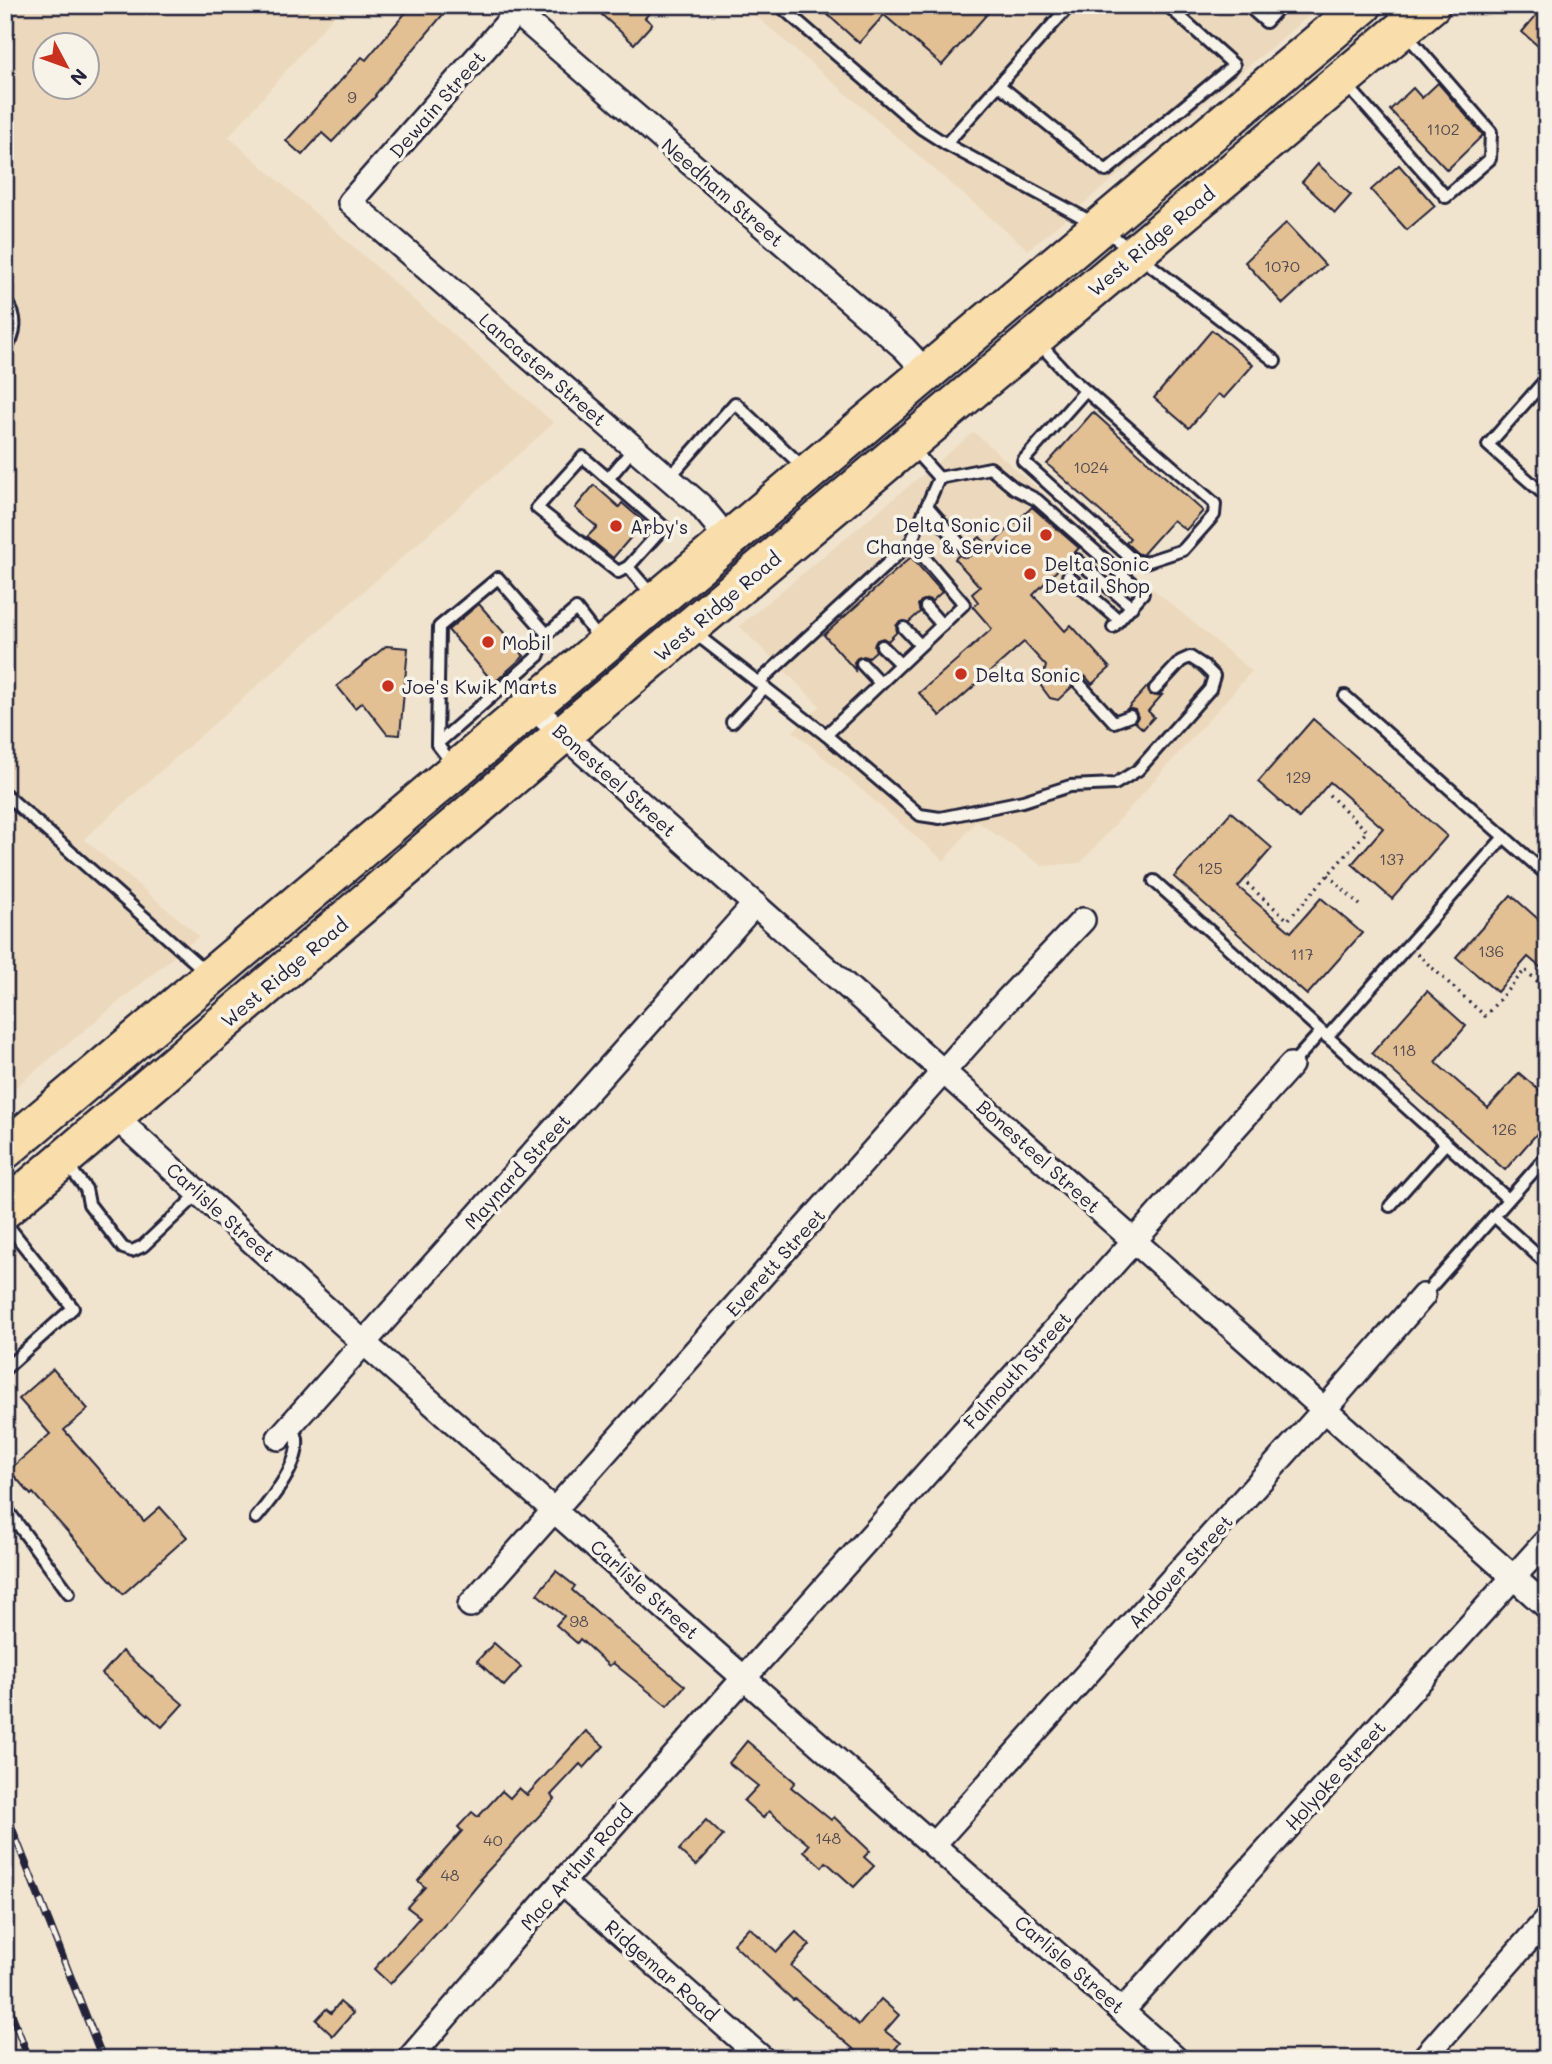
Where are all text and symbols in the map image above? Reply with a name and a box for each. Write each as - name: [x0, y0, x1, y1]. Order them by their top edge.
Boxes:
- north arrow: [32, 32, 102, 102]
- street label: Dewain Street: [384, 45, 490, 163]
- text: N: [65, 64, 93, 91]
- house number: 9: [347, 86, 357, 107]
- house number: 1102: [1426, 118, 1460, 139]
- street label: Needham Street: [657, 132, 789, 252]
- street label: West Ridge Road: [1082, 181, 1220, 301]
- house number: 1070: [1264, 255, 1300, 276]
- street label: Lancaster Street: [474, 307, 612, 431]
- house number: 1024: [1073, 456, 1109, 477]
- place label: Delta Sonic Oil Change & Service: [866, 512, 1032, 559]
- place label: Arby's: [630, 514, 688, 539]
- marker: Arby's: [608, 518, 624, 534]
- marker: Delta Sonic Oil Change & Service: [1038, 527, 1054, 543]
- street label: West Ridge Road: [648, 546, 786, 666]
- place label: Delta Sonic Detail Shop: [1044, 551, 1150, 598]
- marker: Delta Sonic Detail Shop: [1022, 566, 1038, 582]
- place label: Mobil: [502, 630, 551, 655]
- marker: Mobil: [480, 634, 496, 650]
- place label: Delta Sonic: [975, 662, 1080, 687]
- marker: Delta Sonic: [953, 666, 969, 682]
- place label: Joe's Kwik Marts: [402, 674, 557, 699]
- marker: Joe's Kwik Marts: [380, 678, 396, 694]
- street label: Bonesteel Street: [548, 718, 682, 842]
- house number: 129: [1285, 766, 1311, 787]
- house number: 137: [1379, 848, 1405, 869]
- house number: 125: [1197, 857, 1223, 878]
- street label: West Ridge Road: [215, 912, 353, 1032]
- house number: 136: [1478, 940, 1504, 961]
- house number: 117: [1290, 943, 1314, 964]
- house number: 118: [1392, 1039, 1416, 1060]
- street label: Bonesteel Street: [972, 1094, 1106, 1218]
- street label: Maynard Street: [458, 1108, 576, 1234]
- house number: 126: [1491, 1118, 1517, 1139]
- street label: Carlisle Street: [161, 1157, 281, 1267]
- street label: Everett Street: [720, 1203, 830, 1321]
- street label: Falmouth Street: [958, 1306, 1076, 1434]
- street label: Andover Street: [1122, 1509, 1238, 1633]
- street label: Carlisle Street: [585, 1534, 705, 1644]
- house number: 98: [569, 1610, 589, 1631]
- street label: Holyoke Street: [1279, 1715, 1391, 1835]
- street label: Mac Arthur Road: [514, 1799, 638, 1935]
- house number: 148: [815, 1827, 841, 1848]
- house number: 40: [483, 1829, 503, 1850]
- house number: 48: [440, 1864, 460, 1885]
- street label: Carlisle Street: [1010, 1909, 1130, 2019]
- street label: Ridgemar Road: [600, 1914, 724, 2026]

